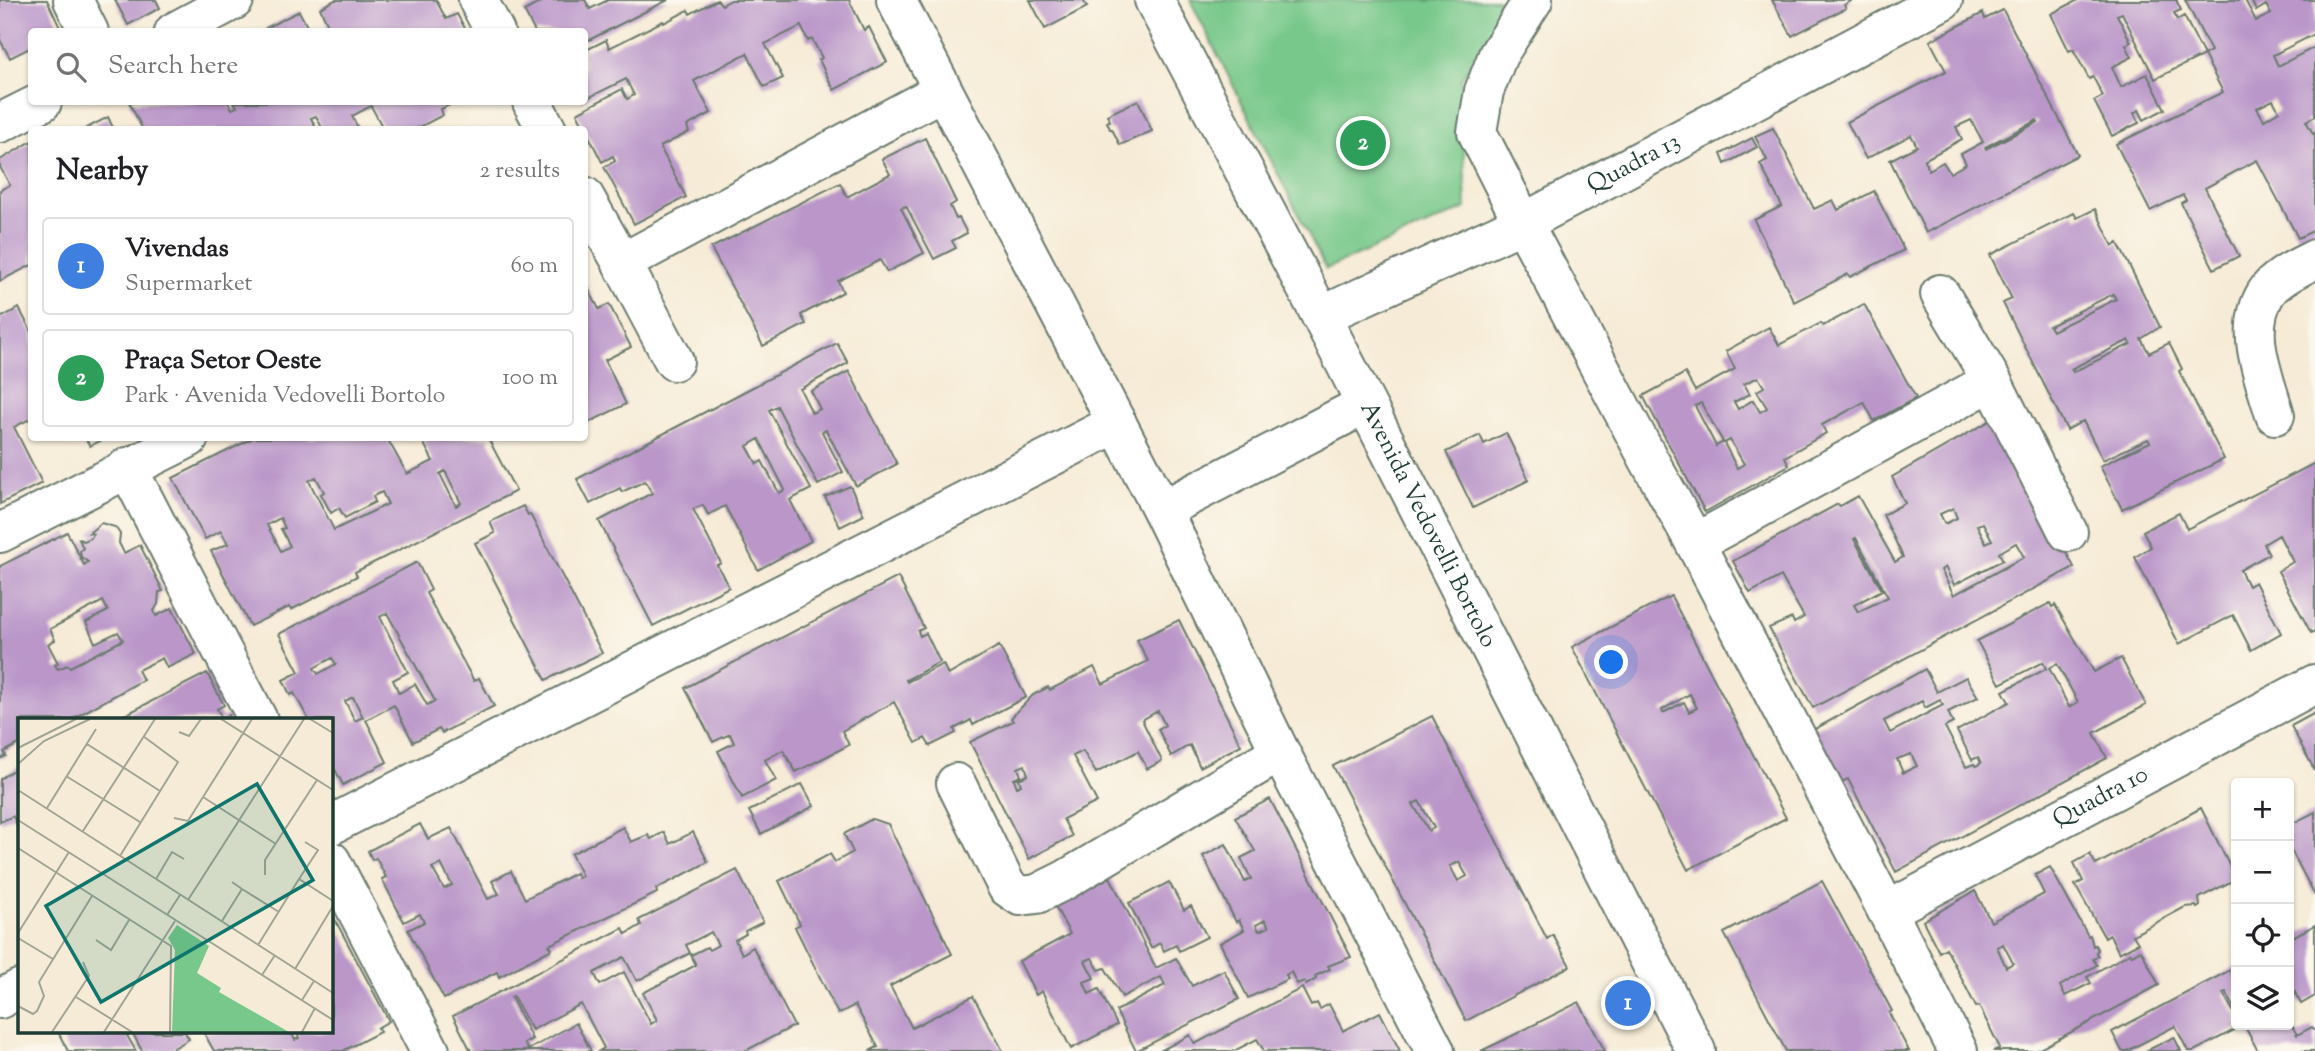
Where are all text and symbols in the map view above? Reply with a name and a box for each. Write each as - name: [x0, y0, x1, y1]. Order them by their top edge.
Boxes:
- search box: [28, 28, 588, 105]
- icon: search: [52, 48, 90, 86]
- text: Search here: [108, 48, 238, 85]
- pin: 2: [1340, 117, 1386, 169]
- street label: Quadra 13: [1581, 125, 1687, 203]
- text: Nearby: [56, 150, 148, 193]
- text: 2 results: [480, 155, 560, 188]
- text: Vivendas: [125, 231, 229, 268]
- text: 1: [77, 250, 85, 283]
- text: 60 m: [510, 250, 558, 283]
- text: Supermarket: [125, 268, 252, 301]
- text: Praça Setor Oeste: [125, 343, 321, 380]
- text: 2: [76, 362, 86, 395]
- text: 100 m: [502, 362, 558, 395]
- text: Park · Avenida Vedovelli Bortolo: [125, 380, 445, 413]
- street label: Avenida Vedovelli Bortolo: [1351, 396, 1505, 654]
- your location: [1594, 645, 1628, 679]
- inset map: [18, 718, 332, 1034]
- street label: Quadra 10: [2047, 758, 2155, 837]
- map controls: [2231, 778, 2294, 1030]
- button: +: [2231, 778, 2294, 841]
- button: −: [2231, 841, 2294, 904]
- button: locate: [2231, 904, 2294, 967]
- button: layers: [2231, 967, 2294, 1030]
- pin: 1: [1605, 977, 1651, 1029]

